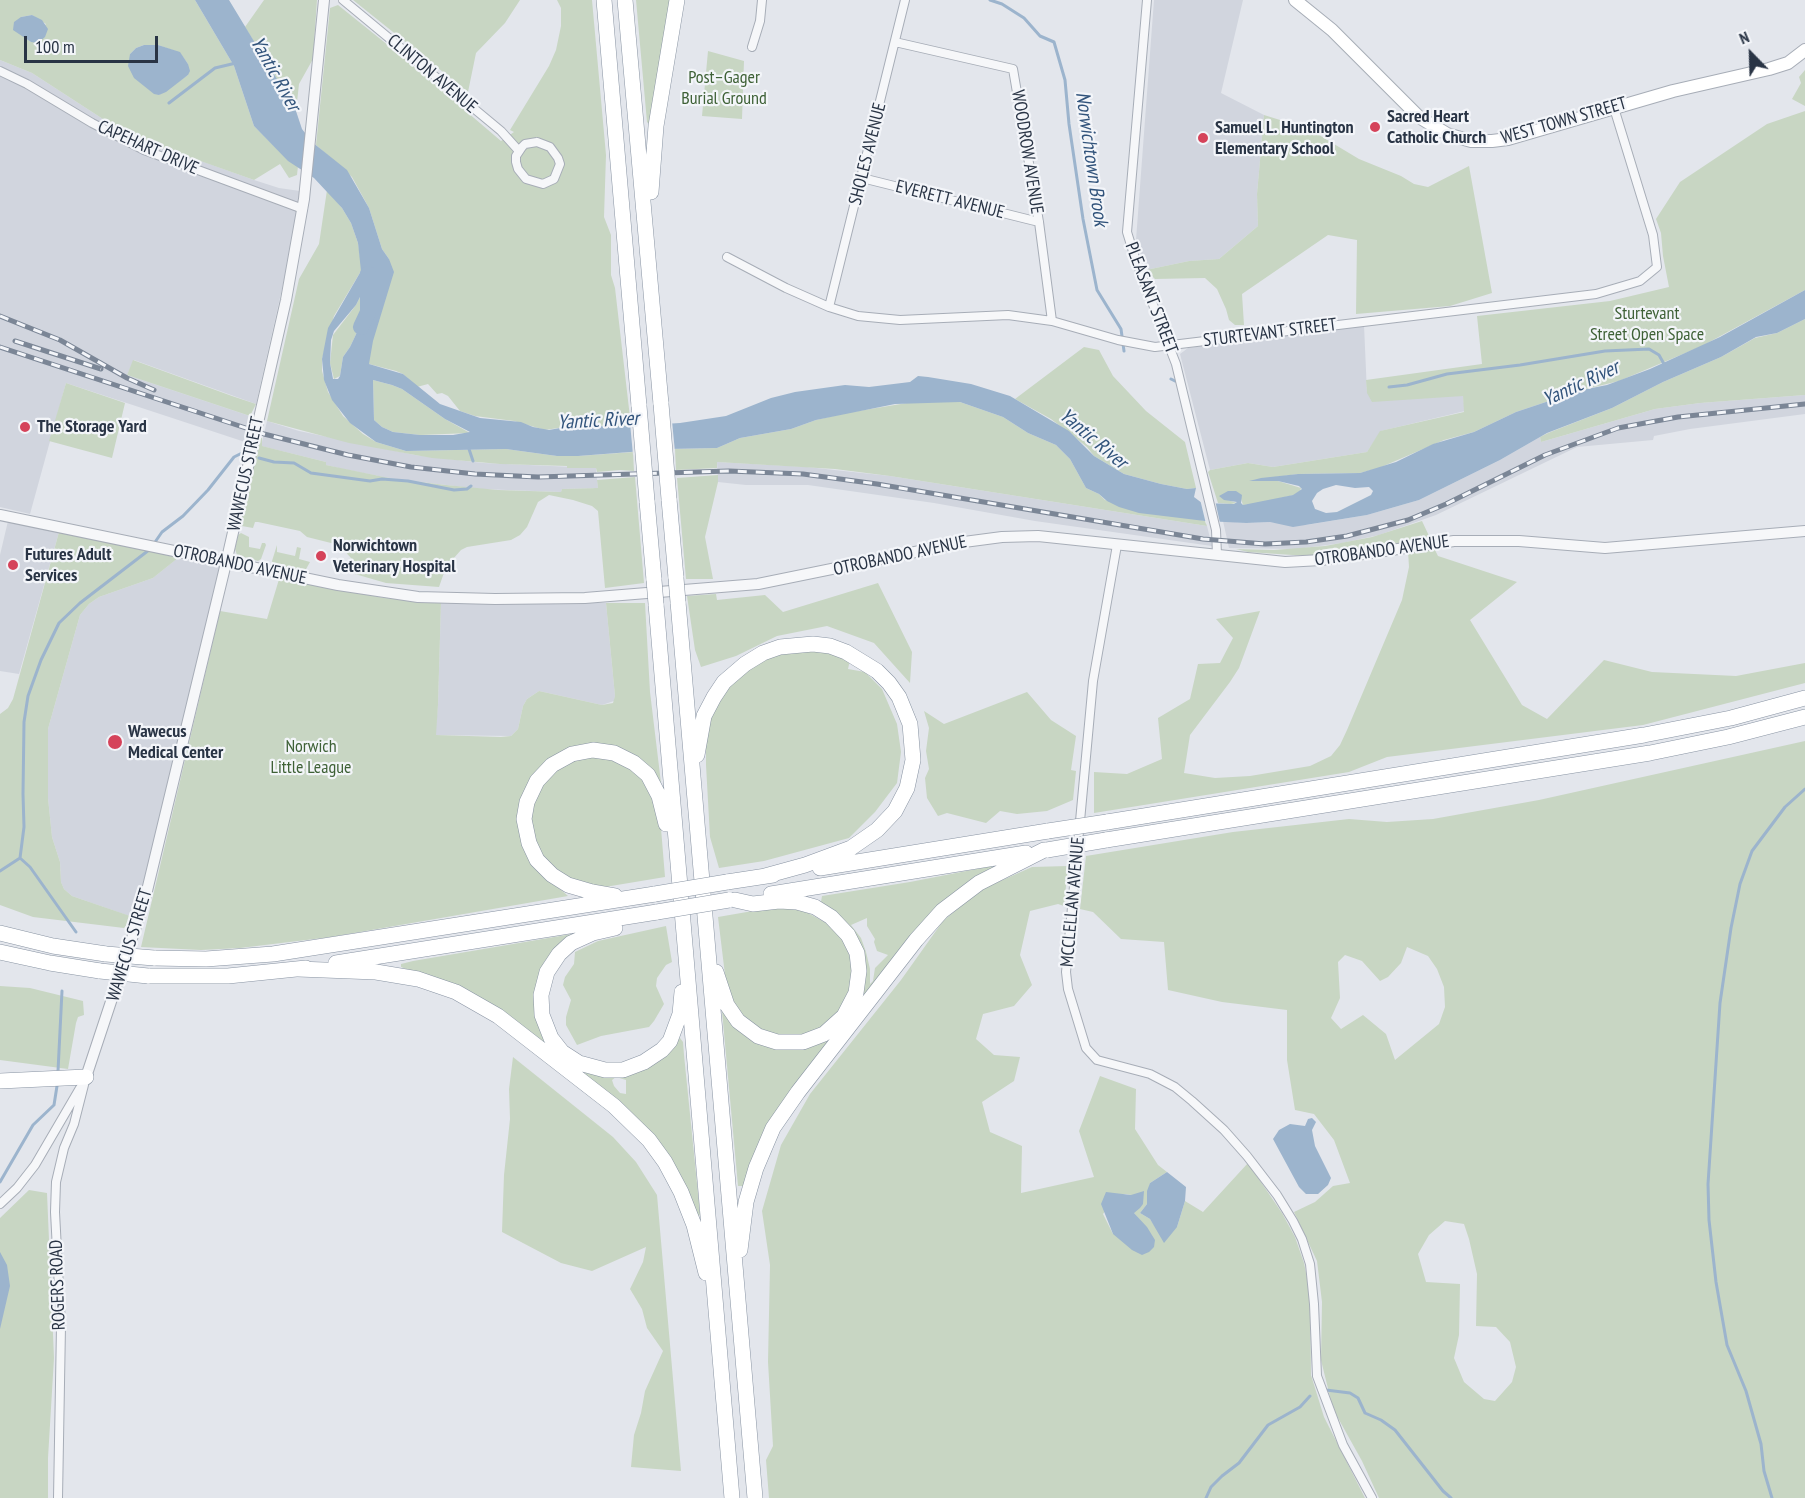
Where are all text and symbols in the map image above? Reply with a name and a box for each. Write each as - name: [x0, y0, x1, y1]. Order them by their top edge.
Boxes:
- scale bar: [27, 24, 160, 62]
- north arrow: [1721, 24, 1781, 84]
- text: N: [1736, 27, 1752, 48]
- street label: CLINTON AVENUE: [383, 30, 481, 118]
- water label: Yantic River: [245, 33, 305, 115]
- text: 100 m: [35, 35, 75, 58]
- park label: Post–Gager Burial Ground: [681, 67, 767, 110]
- street label: WOODROW AVENUE: [1007, 88, 1047, 216]
- water label: Norwichtown Brook: [1070, 90, 1112, 228]
- street label: WEST TOWN STREET: [1499, 93, 1629, 149]
- street label: SHOLES AVENUE: [845, 101, 891, 207]
- place label: Sacred Heart Catholic Church: [1387, 106, 1486, 148]
- street label: CAPEHART DRIVE: [94, 116, 202, 180]
- place label: Samuel L. Huntington Elementary School: [1215, 117, 1354, 160]
- marker: Sacred Heart Catholic Church: [1368, 120, 1382, 134]
- marker: Samuel L. Huntington Elementary School: [1196, 131, 1210, 145]
- street label: EVERETT AVENUE: [894, 176, 1006, 224]
- street label: PLEASANT STREET: [1120, 239, 1182, 357]
- park label: Sturtevant Street Open Space: [1590, 303, 1704, 346]
- street label: STURTEVANT STREET: [1202, 314, 1338, 352]
- water label: Yantic River: [1539, 356, 1623, 412]
- water label: Yantic River: [1054, 404, 1132, 474]
- water label: Yantic River: [557, 407, 639, 435]
- street label: WAWECUS STREET: [223, 415, 269, 533]
- place label: The Storage Yard: [37, 416, 147, 438]
- marker: The Storage Yard: [18, 420, 32, 434]
- street label: OTROBANDO AVENUE: [831, 531, 969, 581]
- street label: OTROBANDO AVENUE: [1313, 531, 1451, 571]
- place label: Norwichtown Veterinary Hospital: [333, 535, 456, 578]
- street label: OTROBANDO AVENUE: [171, 540, 309, 590]
- place label: Futures Adult Services: [25, 544, 111, 586]
- marker: Norwichtown Veterinary Hospital: [314, 549, 328, 563]
- marker: Futures Adult Services: [6, 558, 20, 572]
- place label: Wawecus Medical Center: [128, 721, 223, 764]
- marker: Wawecus Medical Center: [106, 733, 124, 751]
- park label: Norwich Little League: [270, 736, 352, 778]
- street label: MCCLELLAN AVENUE: [1057, 836, 1089, 968]
- street label: WAWECUS STREET: [103, 886, 157, 1004]
- street label: ROGERS ROAD: [46, 1239, 70, 1331]

